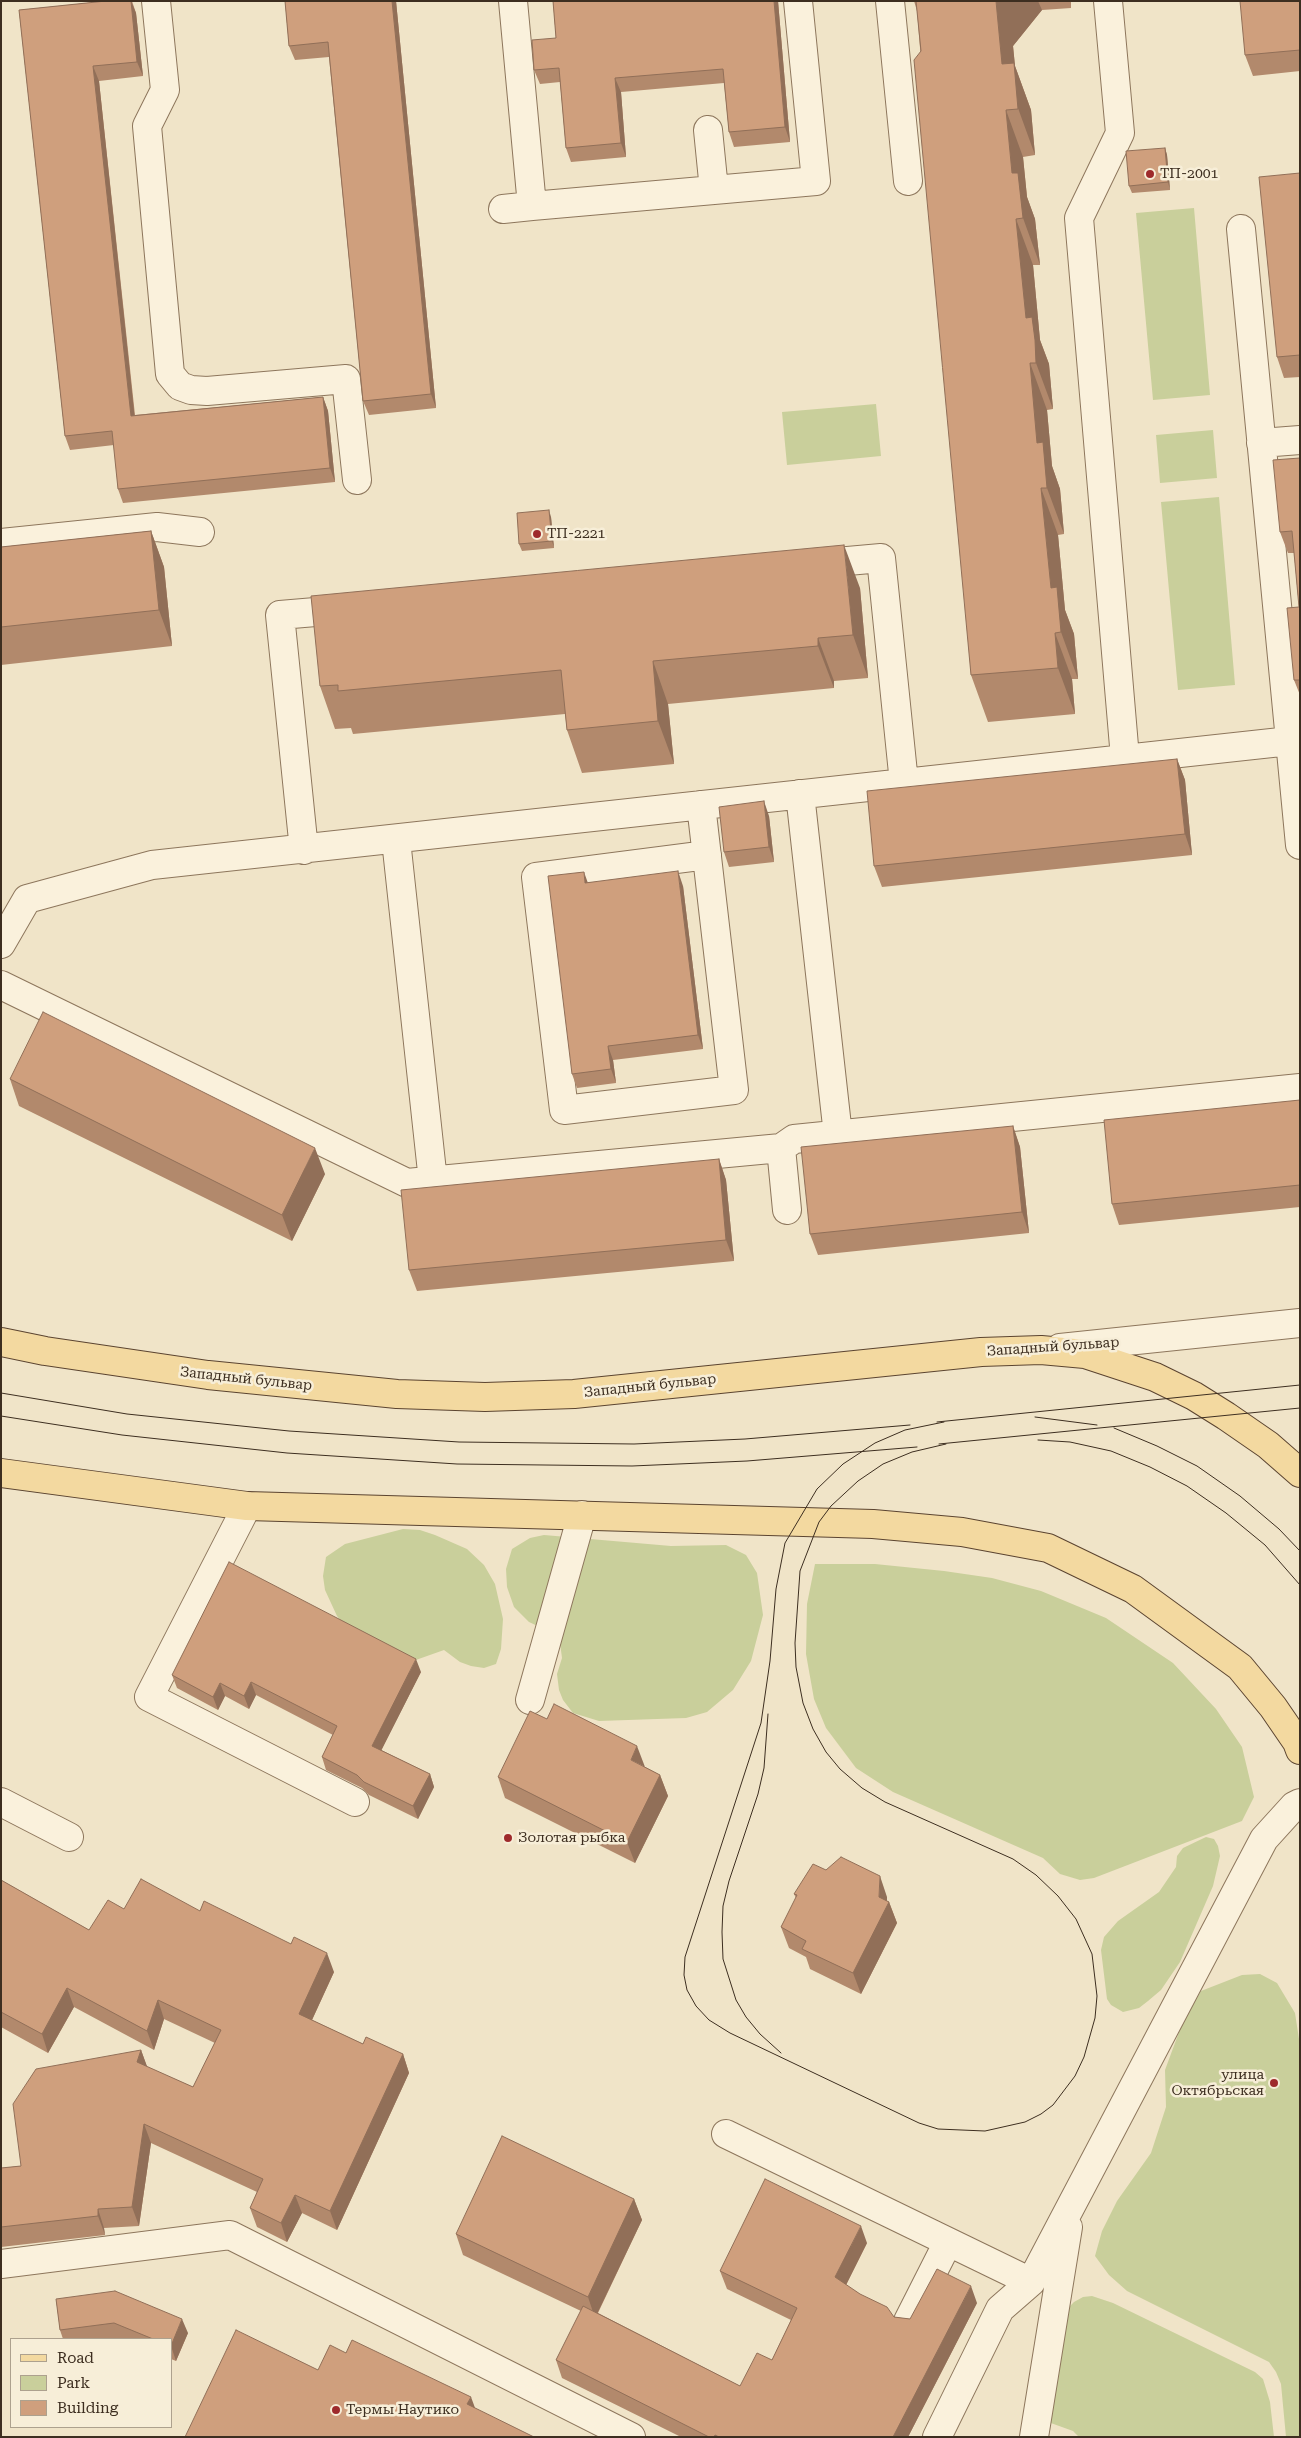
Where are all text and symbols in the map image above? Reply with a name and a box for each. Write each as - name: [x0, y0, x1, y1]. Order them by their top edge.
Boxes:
- place label: ТП-2001: [1160, 166, 1218, 182]
- marker: ТП-2001: [1144, 168, 1156, 180]
- place label: ТП-2221: [547, 526, 605, 542]
- marker: ТП-2221: [531, 528, 543, 540]
- street label: Западный бульвар: [986, 1334, 1120, 1360]
- street label: Западный бульвар: [179, 1364, 313, 1394]
- street label: Западный бульвар: [583, 1371, 717, 1401]
- place label: Золотая рыбка: [518, 1830, 625, 1846]
- marker: Золотая рыбка: [502, 1832, 514, 1844]
- place label: улица Октябрьская: [1171, 2067, 1264, 2100]
- marker: улица Октябрьская: [1268, 2077, 1280, 2089]
- legend: [10, 2338, 172, 2428]
- text: Road: [57, 2349, 94, 2367]
- text: Park: [57, 2374, 90, 2392]
- text: Building: [57, 2399, 118, 2417]
- place label: Термы Наутико: [346, 2402, 459, 2418]
- marker: Термы Наутико: [330, 2404, 342, 2416]

